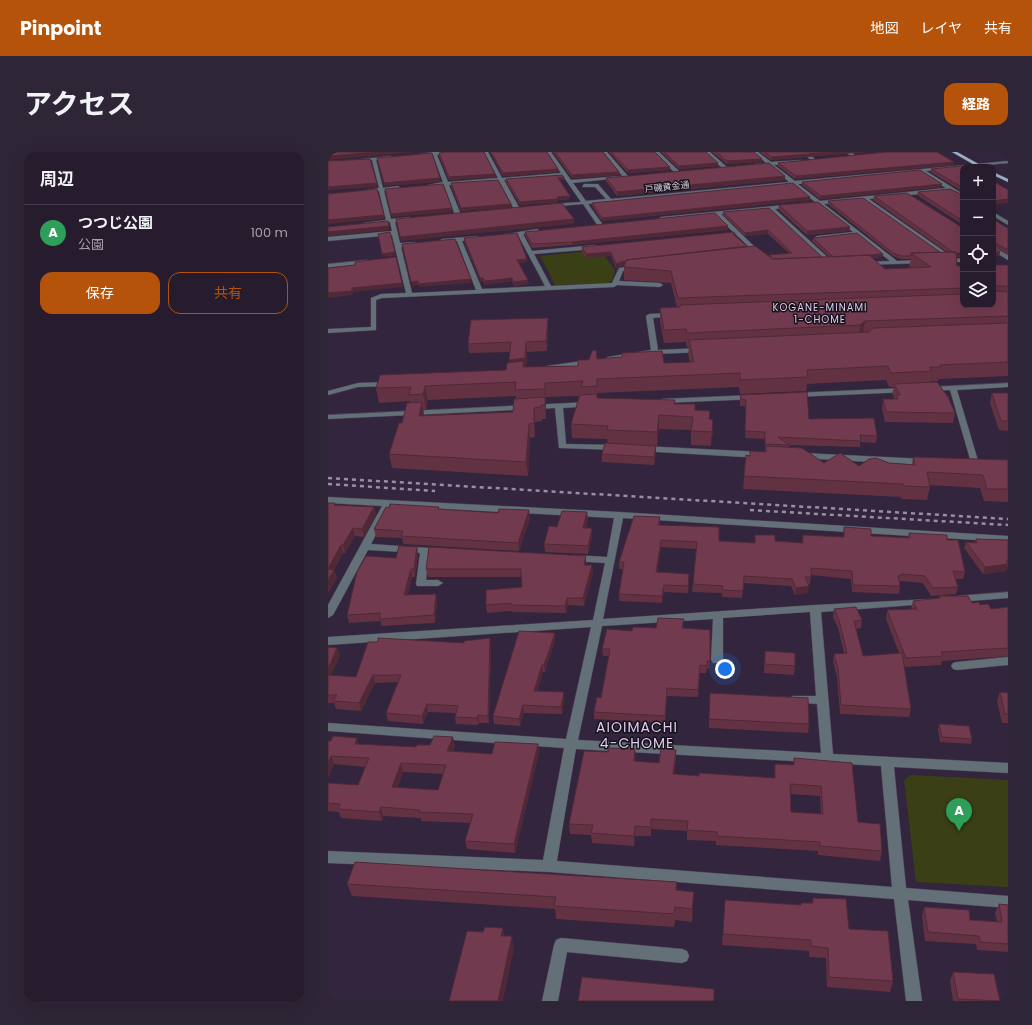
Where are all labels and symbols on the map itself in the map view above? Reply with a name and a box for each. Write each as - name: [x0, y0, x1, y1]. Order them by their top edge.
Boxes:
- street label: 戸磯黄金通: [644, 179, 690, 195]
- district label: KOGANE-MINAMI 1-CHOME: [773, 300, 867, 327]
- your location: [715, 659, 735, 679]
- district label: AIOIMACHI 4-CHOME: [596, 717, 678, 753]
- pin: A: [946, 798, 972, 831]

